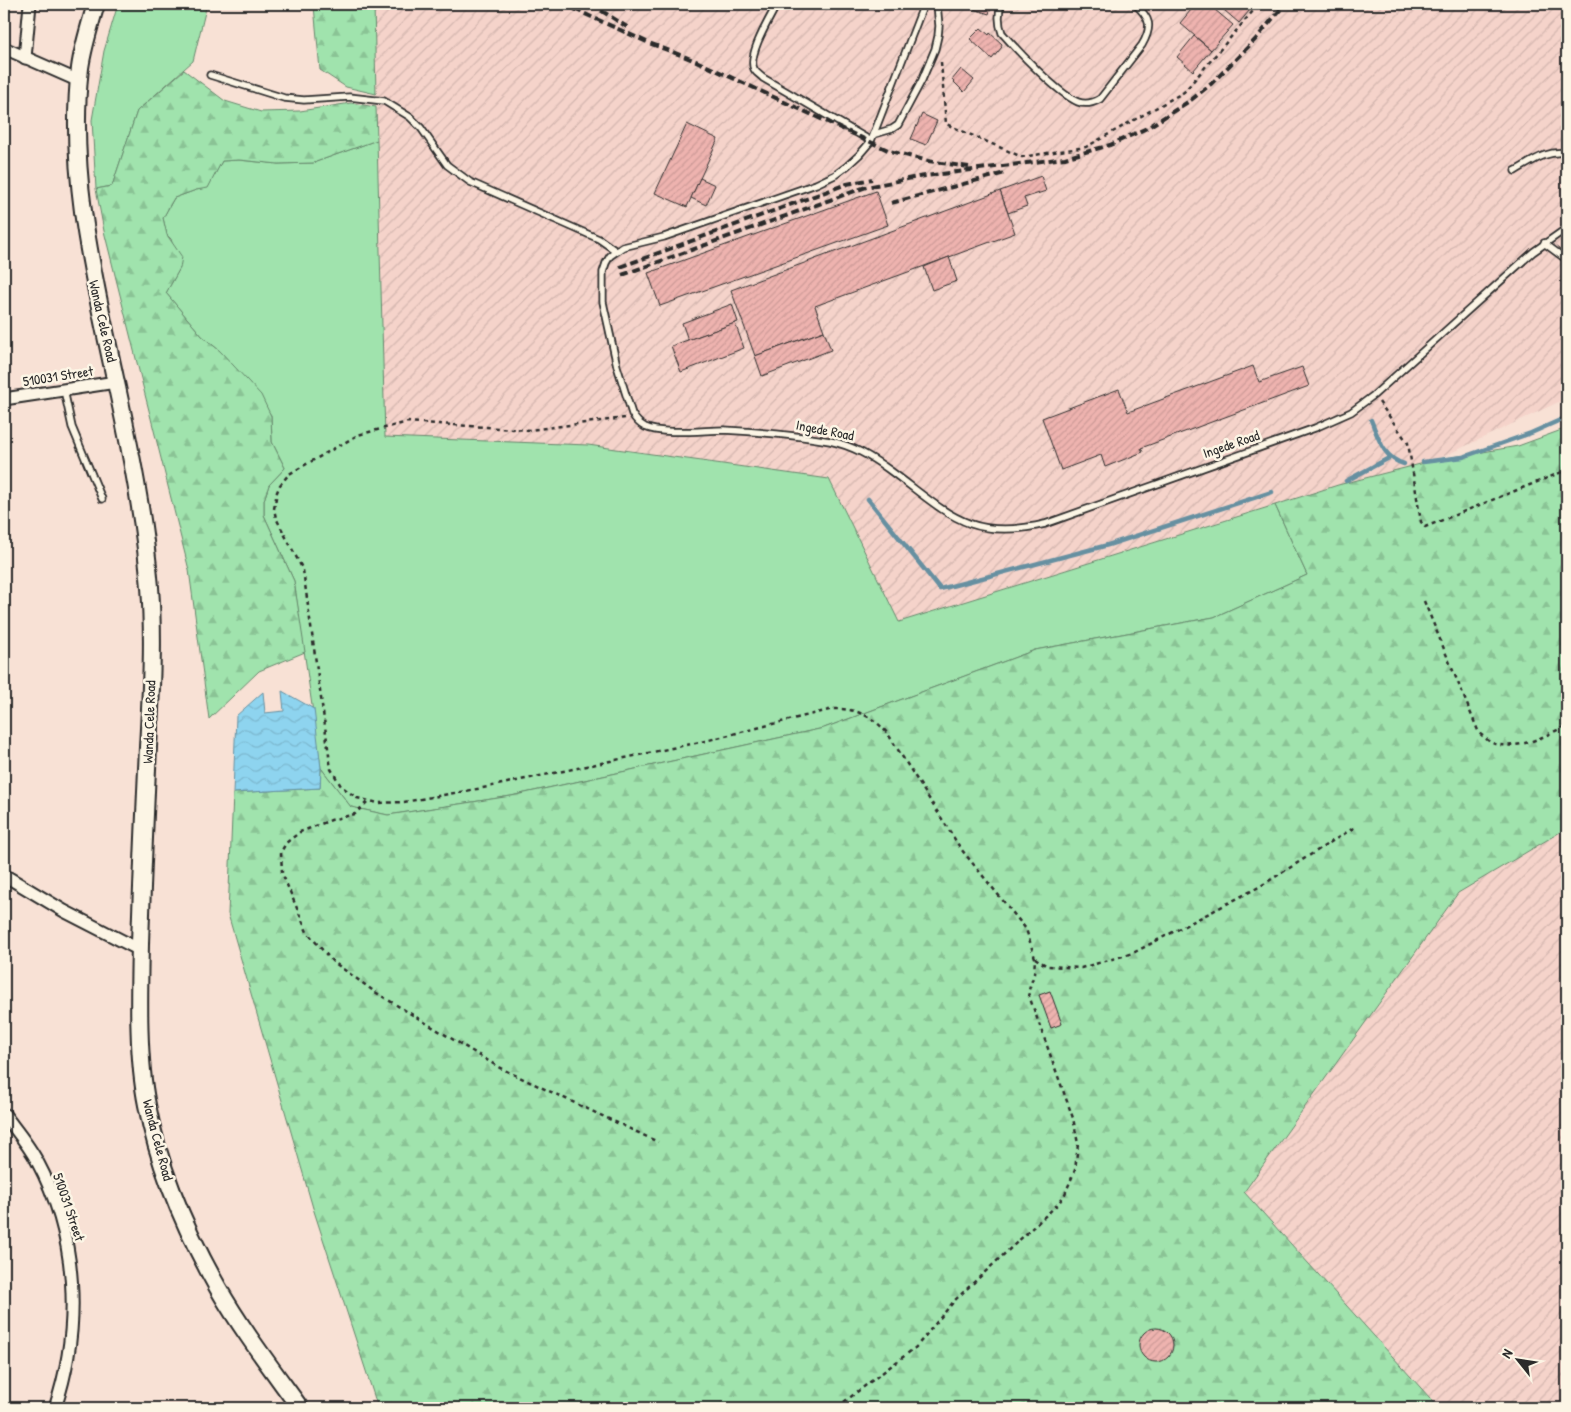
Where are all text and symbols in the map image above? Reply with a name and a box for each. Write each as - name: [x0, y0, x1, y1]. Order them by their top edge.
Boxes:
- street label: Wanda Cele Road: [85, 278, 122, 364]
- street label: 510031 Street: [22, 361, 95, 390]
- street label: Ingede Road: [794, 415, 856, 446]
- street label: Ingede Road: [1200, 425, 1262, 463]
- street label: Wanda Cele Road: [138, 679, 159, 764]
- street label: Wanda Cele Road: [139, 1097, 179, 1183]
- street label: 510031 Street: [49, 1170, 90, 1244]
- north arrow: [1494, 1334, 1544, 1384]
- text: N: [1496, 1345, 1517, 1361]

